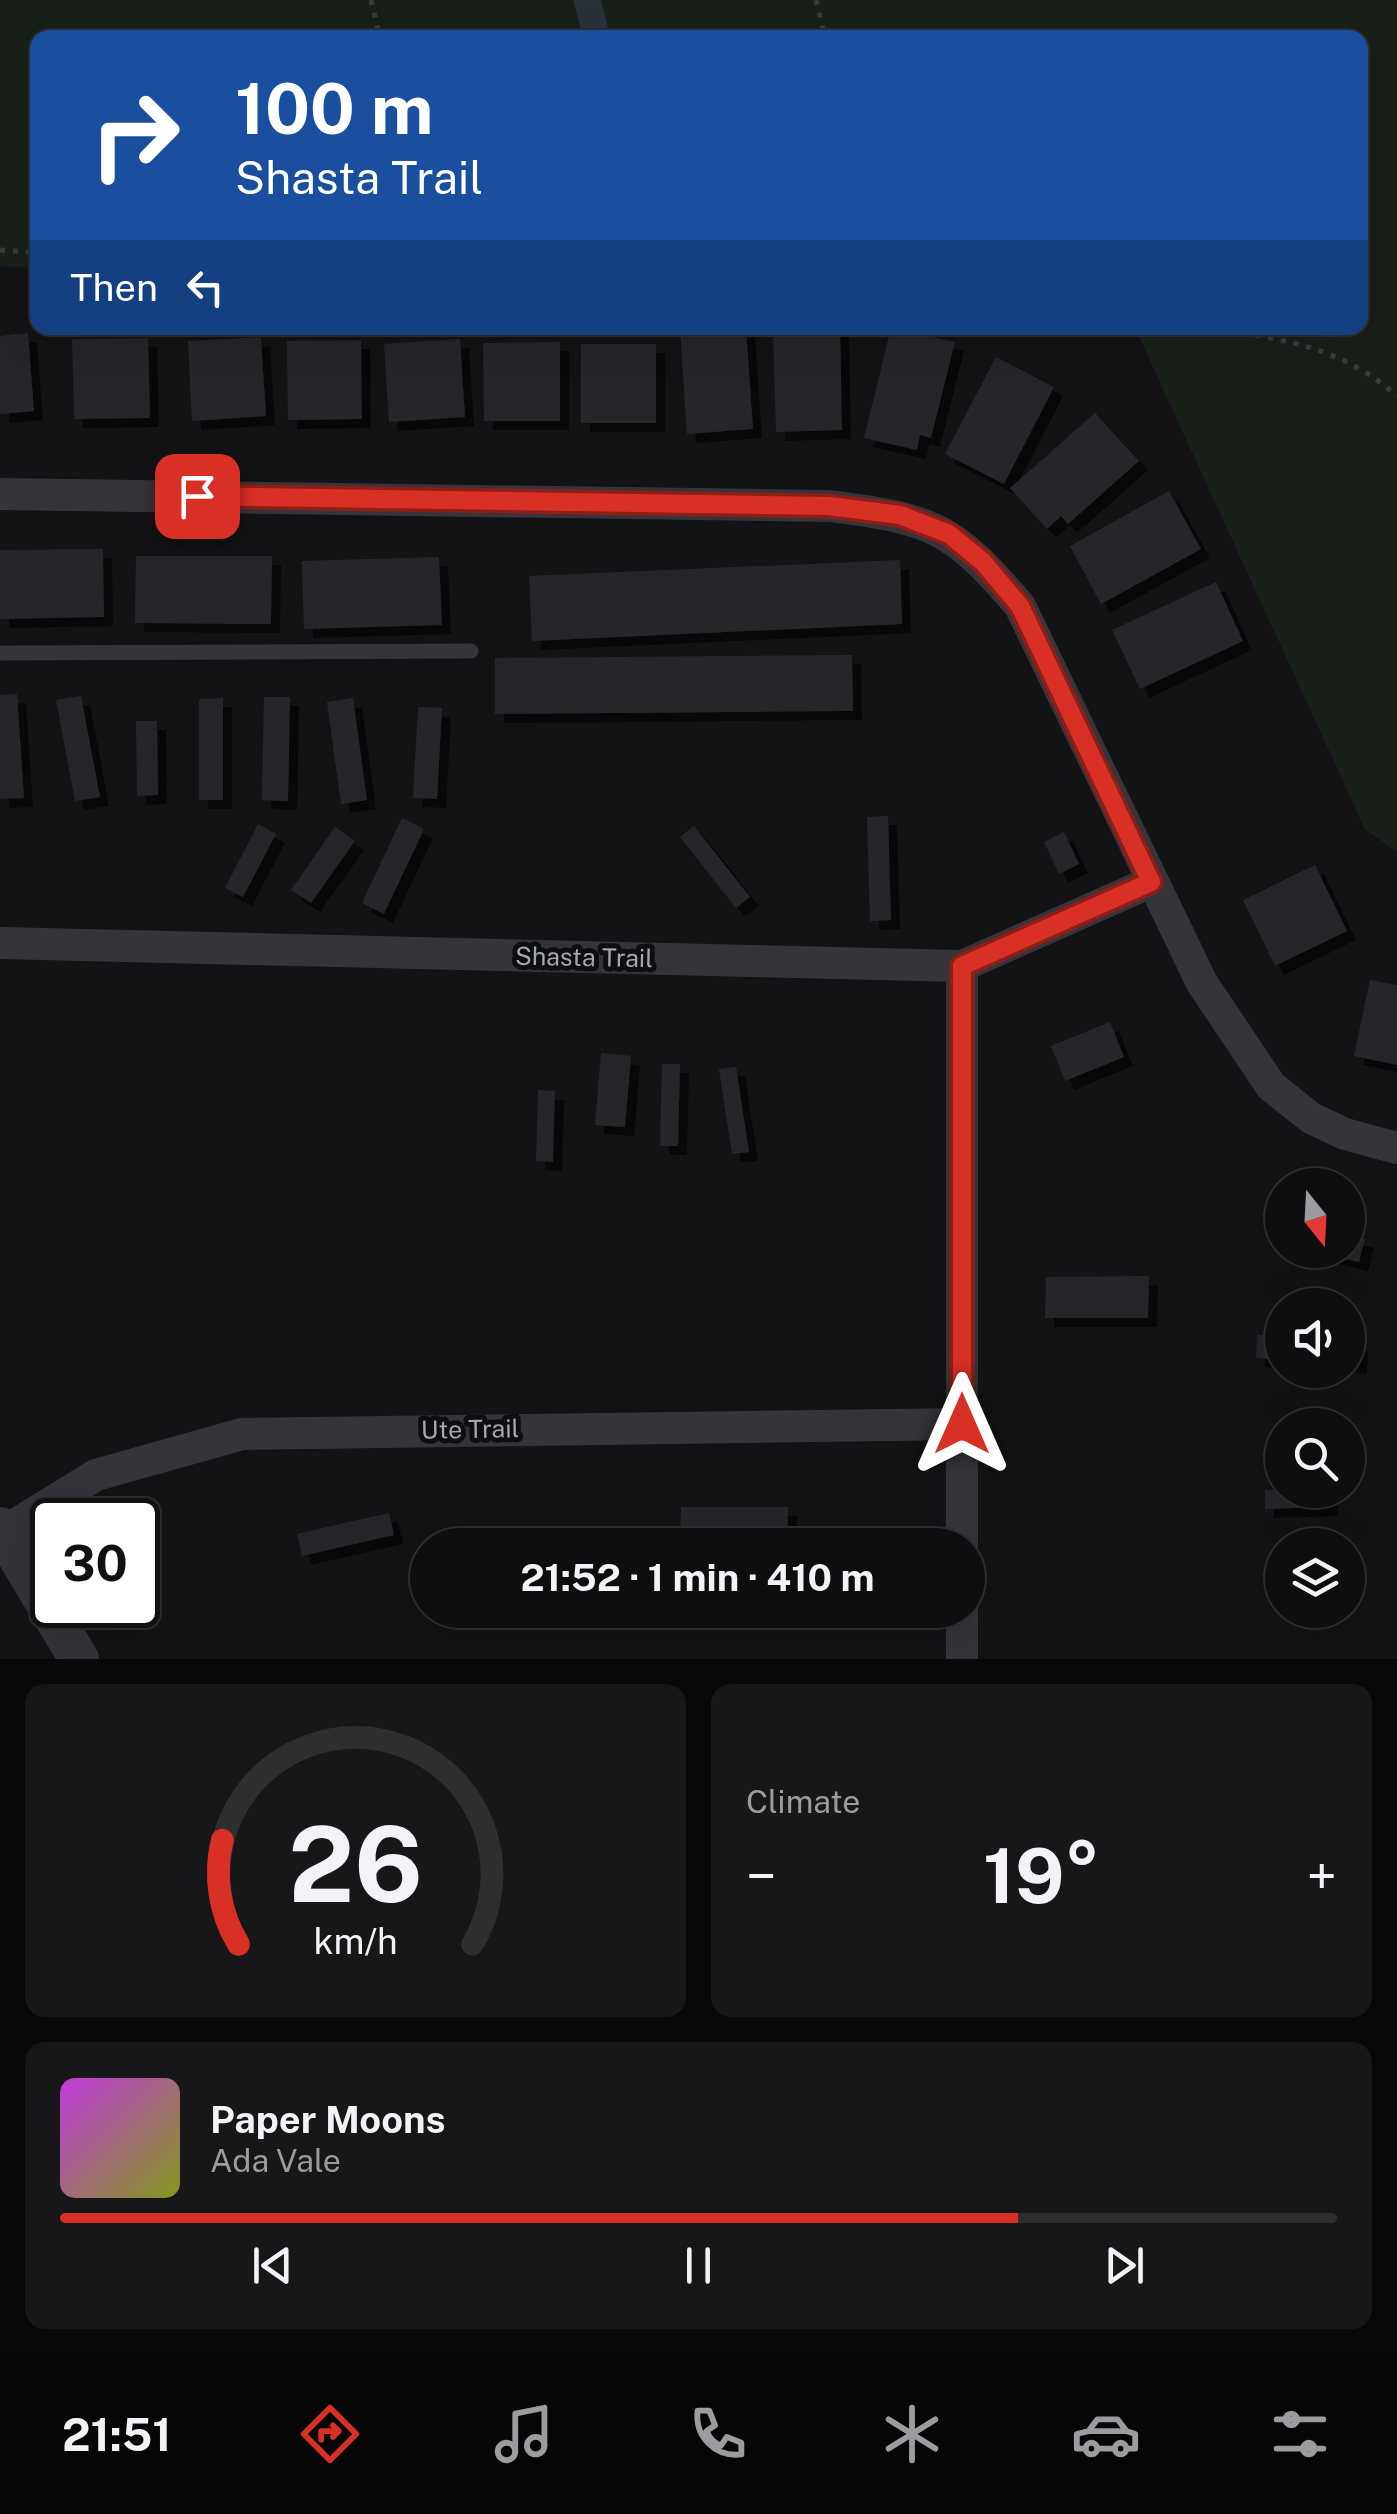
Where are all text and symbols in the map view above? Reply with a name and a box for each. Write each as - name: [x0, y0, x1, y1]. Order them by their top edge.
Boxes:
- text: 100 m: [235, 67, 433, 150]
- icon: right: [70, 70, 200, 200]
- text: Shasta Trail: [235, 151, 483, 204]
- icon: left: [178, 260, 233, 315]
- text: Then: [70, 265, 158, 310]
- pin: [155, 454, 240, 539]
- icon: arrive: [170, 469, 225, 524]
- street label: Shasta Trail: [515, 941, 653, 973]
- north arrow: [1265, 1168, 1365, 1268]
- map controls: [1265, 1168, 1365, 1628]
- button: sound: [1265, 1288, 1365, 1388]
- position arrow: [910, 1372, 1014, 1476]
- button: search: [1265, 1408, 1365, 1508]
- street label: Ute Trail: [421, 1413, 519, 1445]
- speed limit sign: 30: [30, 1498, 160, 1628]
- button: layers: [1265, 1528, 1365, 1628]
- text: 21:52 · 1 min · 410 m: [520, 1555, 875, 1600]
- text: Climate: [746, 1783, 860, 1820]
- text: 26: [288, 1803, 423, 1925]
- text: 19°: [983, 1832, 1100, 1920]
- text: −: [746, 1844, 777, 1908]
- text: +: [1306, 1844, 1337, 1908]
- text: km/h: [313, 1920, 398, 1962]
- text: Paper Moons: [210, 2097, 445, 2142]
- text: Ada Vale: [210, 2142, 341, 2179]
- icon: previous: [245, 2238, 300, 2293]
- icon: pause: [671, 2238, 726, 2293]
- icon: next: [1097, 2238, 1152, 2293]
- icon: directions: [295, 2399, 365, 2469]
- icon: music: [489, 2399, 559, 2469]
- icon: phone: [683, 2399, 753, 2469]
- icon: climate: [877, 2399, 947, 2469]
- icon: car: [1071, 2399, 1141, 2469]
- icon: filters: [1265, 2399, 1335, 2469]
- text: 21:51: [62, 2408, 172, 2461]

